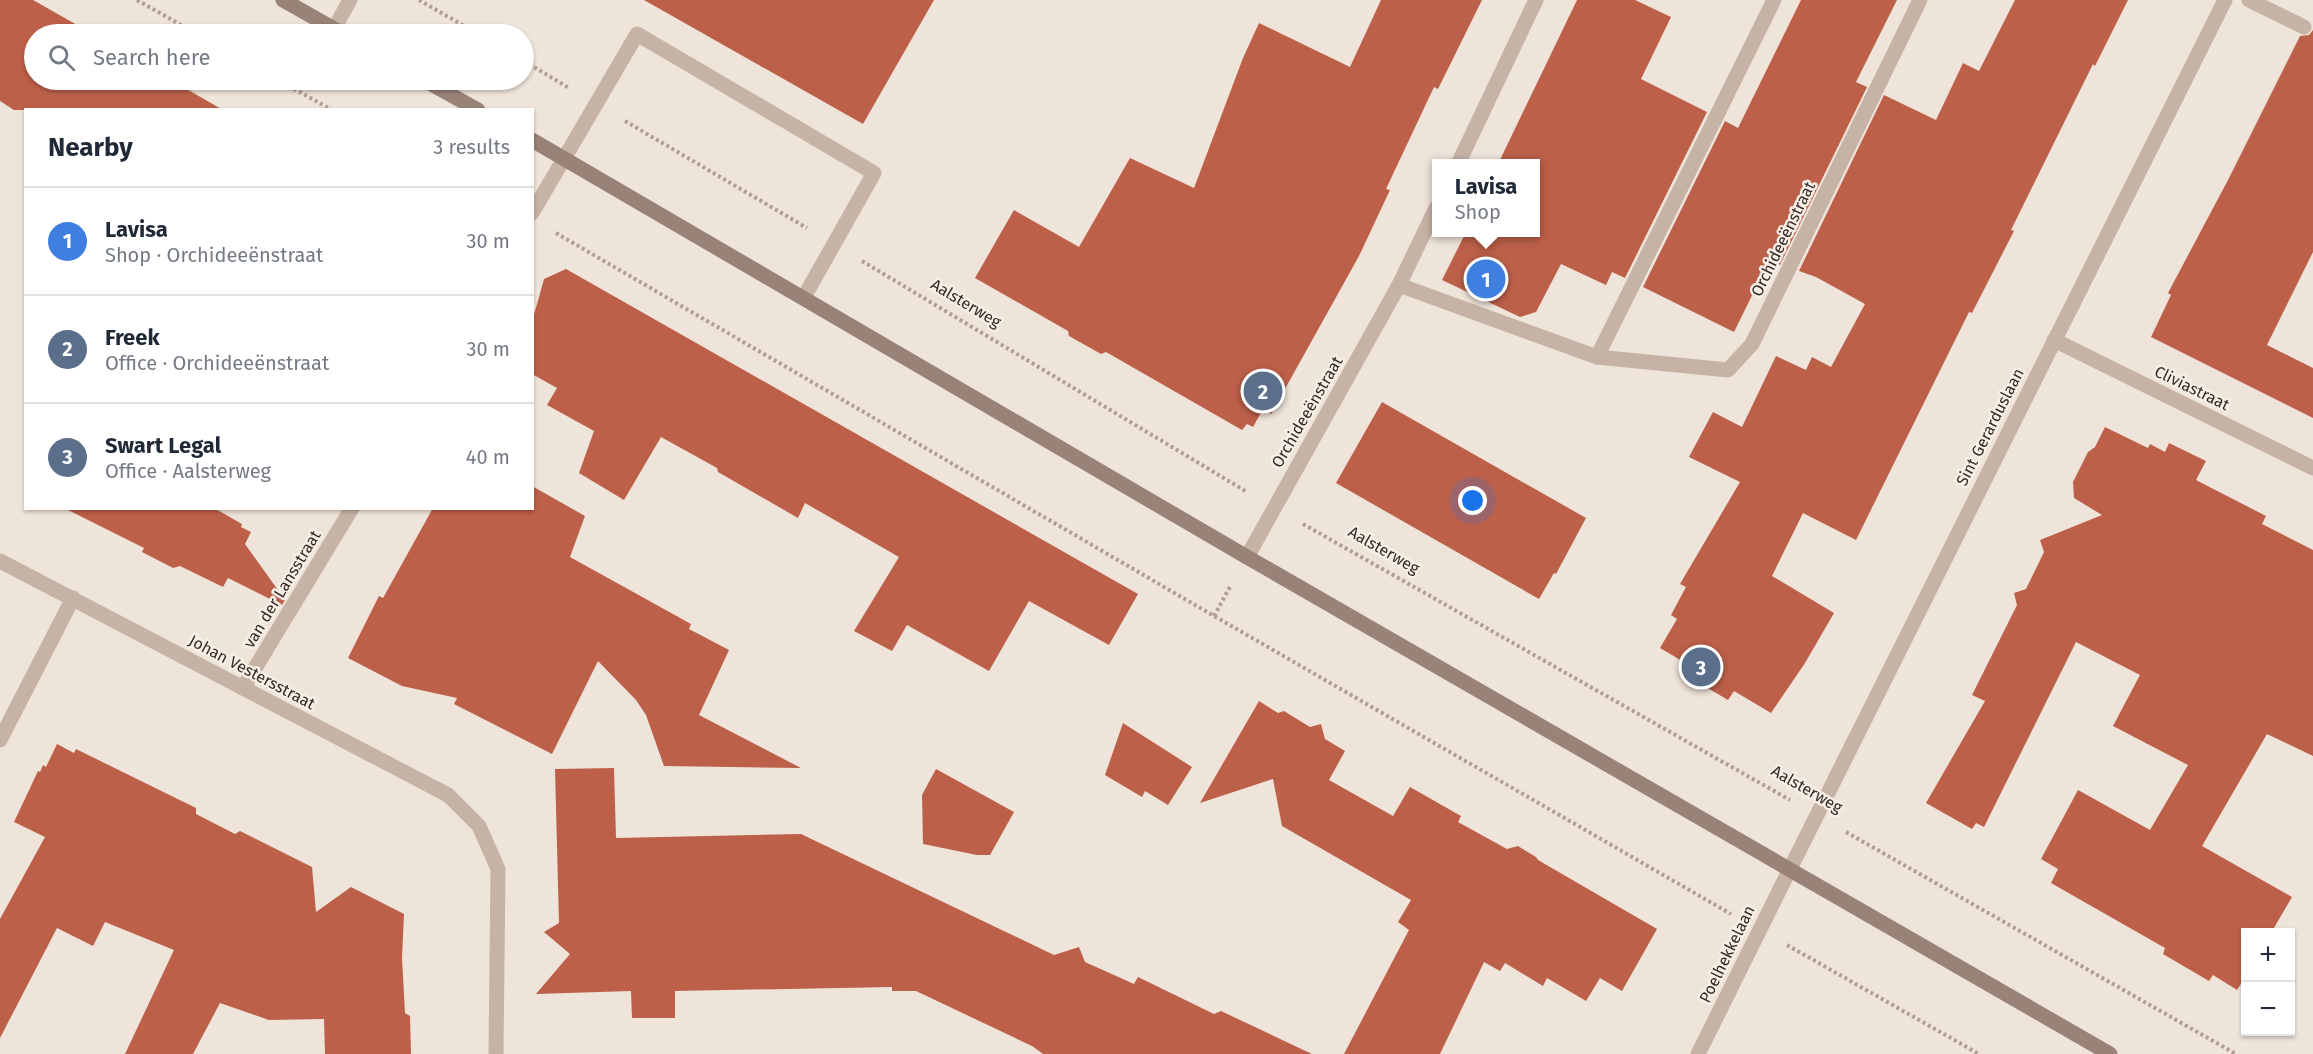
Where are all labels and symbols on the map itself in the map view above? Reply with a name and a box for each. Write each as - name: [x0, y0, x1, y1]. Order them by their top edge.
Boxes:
- street label: Orchideeënstraat: [1747, 178, 1819, 300]
- pin: 1: [1466, 256, 1506, 302]
- street label: Aalsterweg: [927, 275, 1005, 332]
- street label: Orchideeënstraat: [1267, 353, 1347, 471]
- street label: Cliviastraat: [2151, 362, 2233, 414]
- street label: Sint Gerarduslaan: [1952, 365, 2028, 489]
- pin: 2: [1244, 368, 1282, 414]
- your location: [1458, 486, 1487, 515]
- street label: Aalsterweg: [1345, 522, 1423, 578]
- street label: van der Lansstraat: [239, 527, 325, 651]
- street label: Johan Vestersstraat: [186, 631, 318, 713]
- pin: 3: [1682, 644, 1720, 690]
- street label: Aalsterweg: [1768, 761, 1846, 817]
- street label: Poelhekkelaan: [1695, 902, 1759, 1006]

